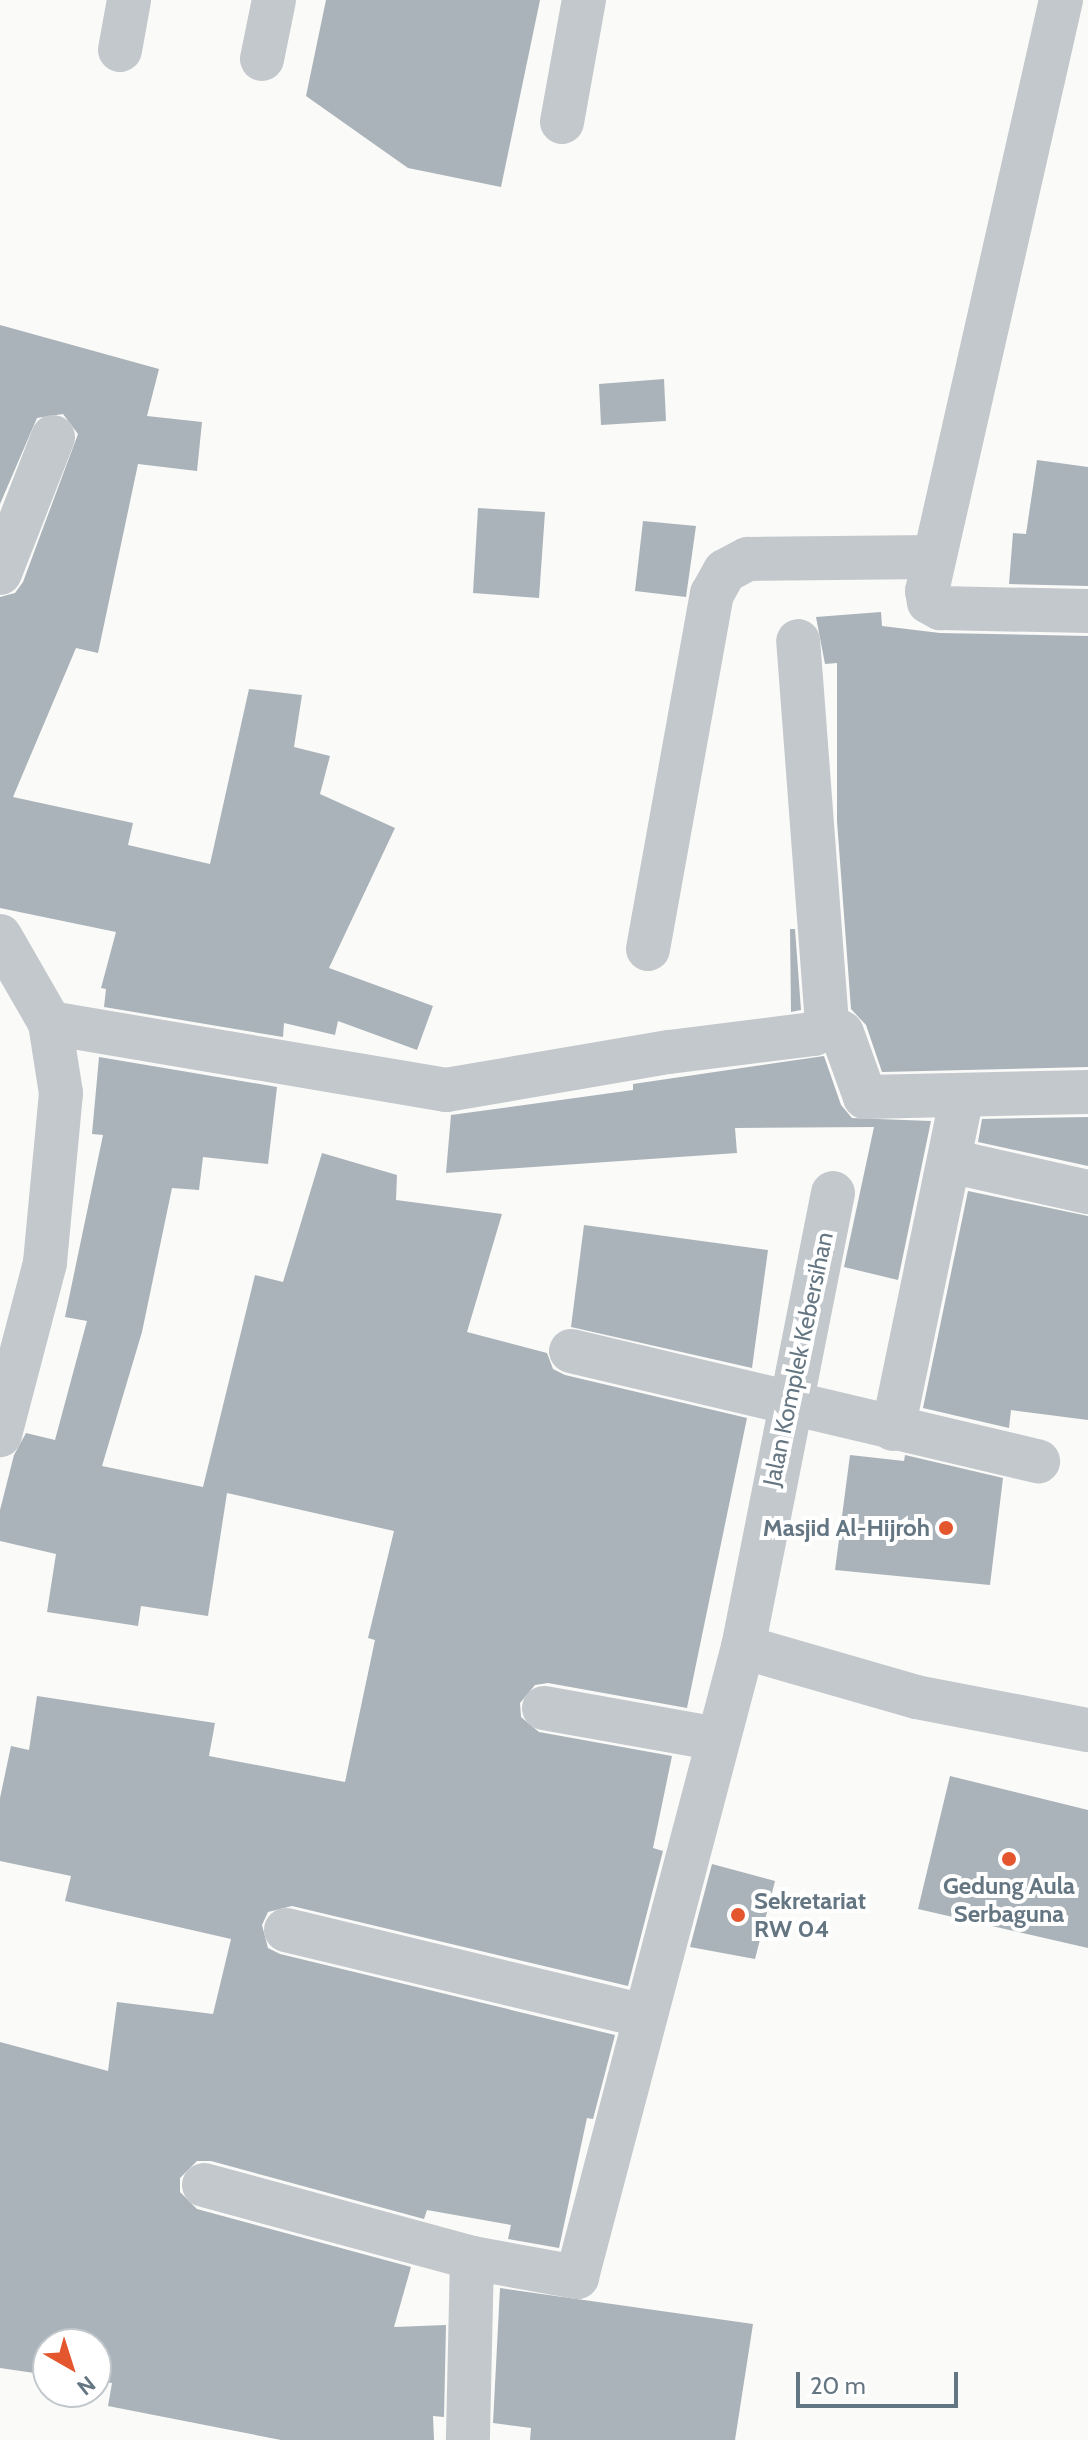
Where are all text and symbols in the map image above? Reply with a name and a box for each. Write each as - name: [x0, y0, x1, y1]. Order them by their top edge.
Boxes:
- street label: Jalan Komplek Kebersihan: [757, 1229, 839, 1489]
- place label: Masjid Al-Hijroh: [763, 1514, 930, 1542]
- marker: Masjid Al-Hijroh: [937, 1519, 955, 1537]
- marker: Gedung Aula Serbaguna: [1000, 1850, 1018, 1868]
- place label: Gedung Aula Serbaguna: [943, 1872, 1075, 1928]
- place label: Sekretariat RW 04: [754, 1887, 866, 1943]
- marker: Sekretariat RW 04: [729, 1906, 747, 1924]
- north arrow: [32, 2328, 112, 2408]
- scale bar: [800, 2356, 962, 2406]
- text: N: [72, 2370, 101, 2401]
- text: 20 m: [810, 2371, 866, 2400]

